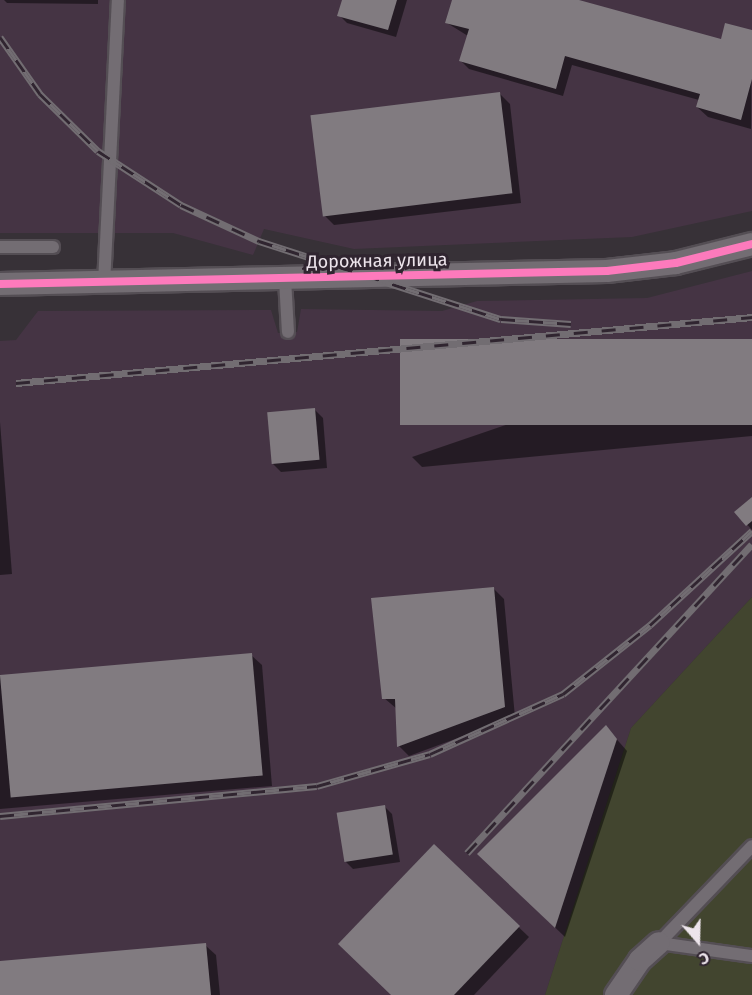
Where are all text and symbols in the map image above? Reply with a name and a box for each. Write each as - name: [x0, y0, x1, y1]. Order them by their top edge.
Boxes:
- street label: Дорожная улица: [306, 249, 448, 273]
- north arrow: [668, 911, 728, 971]
- text: С: [697, 948, 712, 969]

